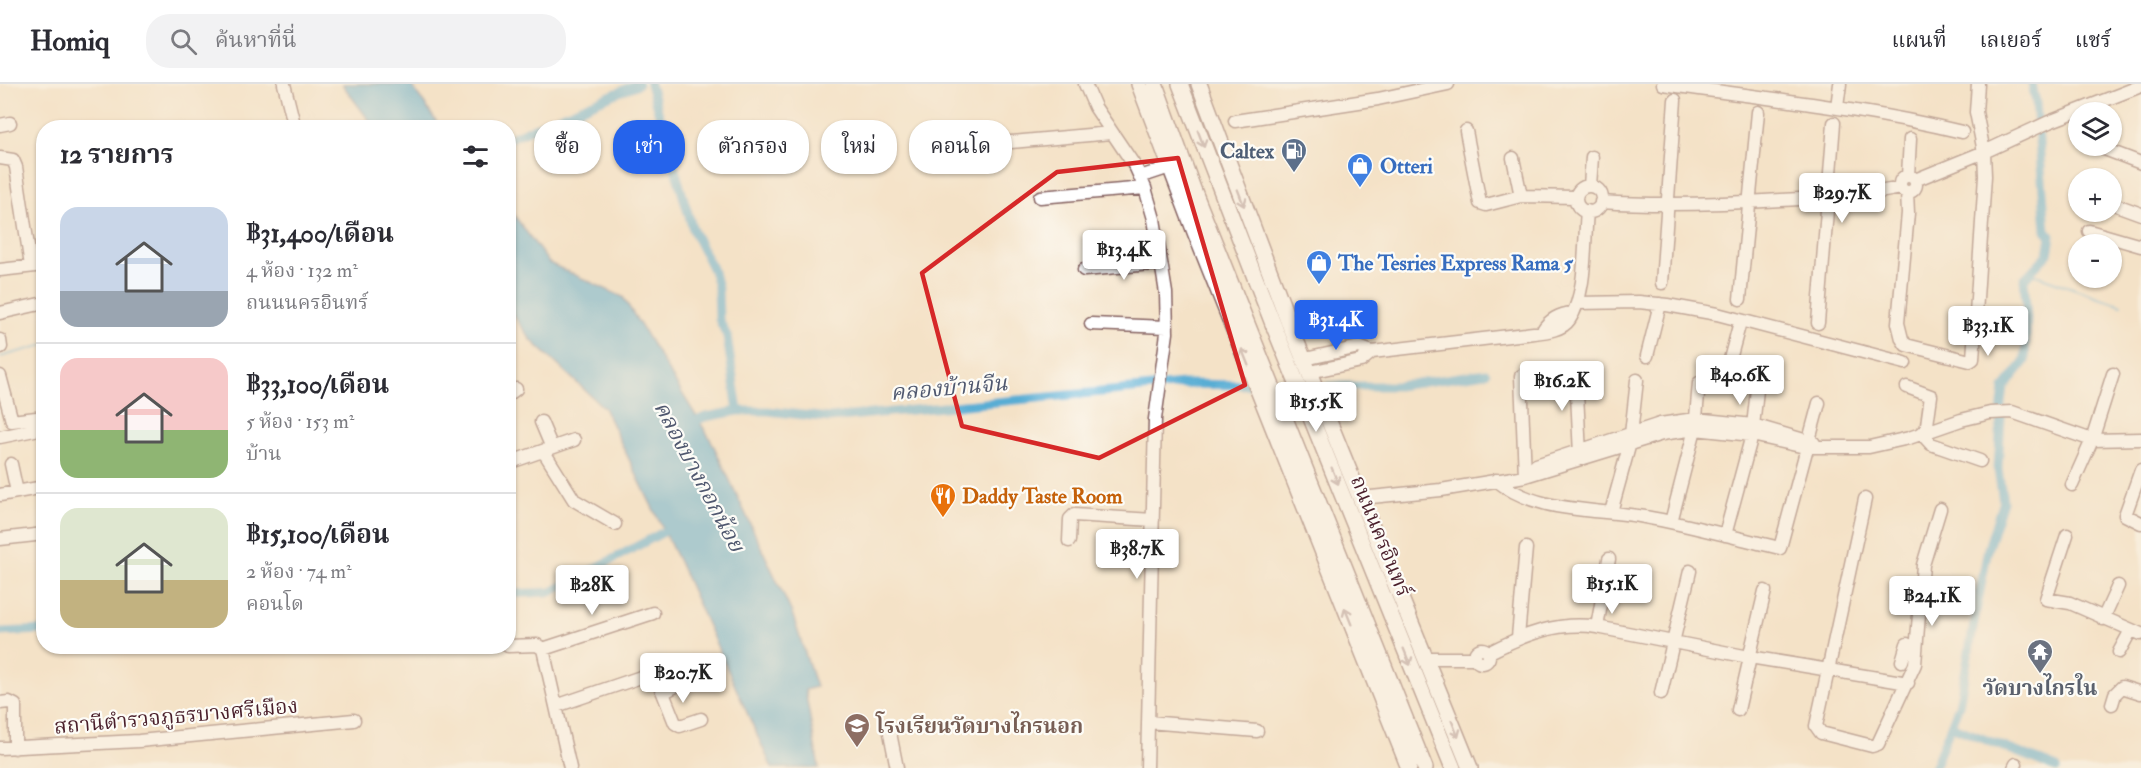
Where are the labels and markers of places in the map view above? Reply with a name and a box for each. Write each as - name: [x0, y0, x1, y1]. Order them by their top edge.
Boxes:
- fuel station icon: Caltex: [1279, 136, 1309, 174]
- place label: Caltex: [1220, 138, 1275, 165]
- shop icon: Otteri: [1345, 151, 1375, 189]
- place label: Otteri: [1380, 153, 1433, 180]
- pin: ฿29.7K: [1793, 173, 1891, 224]
- pin: ฿13.4K: [1075, 230, 1173, 281]
- shop icon: The Tesries Express Rama 5: [1304, 248, 1334, 286]
- place label: The Tesries Express Rama 5: [1337, 250, 1574, 277]
- pin: ฿31.4K: [1287, 300, 1385, 351]
- pin: ฿33.1K: [1939, 306, 2037, 357]
- pin: ฿40.6K: [1691, 355, 1789, 406]
- pin: ฿16.2K: [1513, 361, 1611, 412]
- pin: ฿15.5K: [1267, 382, 1365, 433]
- restaurant icon: Daddy Taste Room: [928, 481, 958, 519]
- place label: Daddy Taste Room: [962, 483, 1123, 510]
- pin: ฿38.7K: [1088, 529, 1186, 580]
- pin: ฿15.1K: [1563, 564, 1661, 615]
- pin: ฿28K: [556, 565, 628, 616]
- pin: ฿24.1K: [1883, 576, 1981, 627]
- temple icon: วัดบางไกรใน: [2025, 637, 2055, 675]
- pin: ฿20.7K: [634, 653, 732, 704]
- place label: วัดบางไกรใน: [1983, 673, 2097, 702]
- school or university icon: โรงเรียนวัดบางไกรนอก: [842, 711, 872, 749]
- place label: โรงเรียนวัดบางไกรนอก: [875, 711, 1083, 740]

